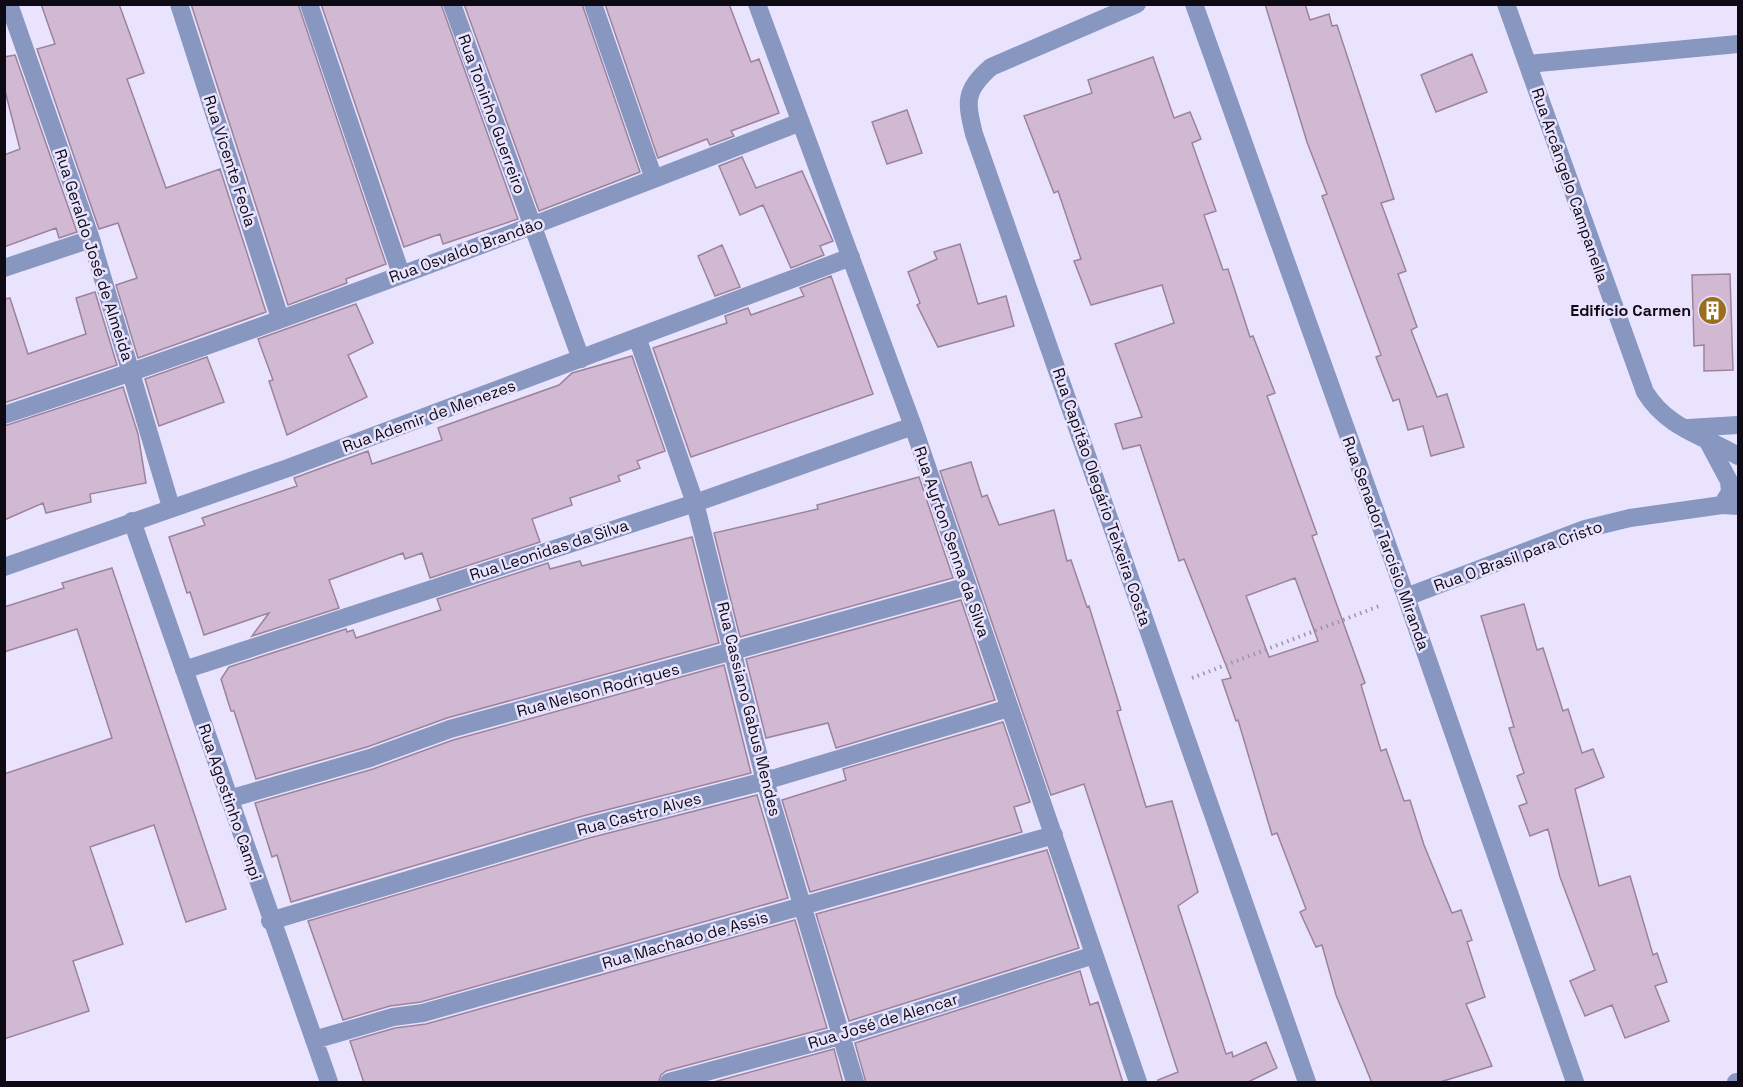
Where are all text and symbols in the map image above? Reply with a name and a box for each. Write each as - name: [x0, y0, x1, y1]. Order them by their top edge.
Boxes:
- street label: Rua Toninho Guerreiro: [453, 31, 531, 197]
- street label: Rua Arcângelo Campanella: [1527, 85, 1613, 285]
- street label: Rua Vicente Feola: [199, 93, 261, 229]
- street label: Rua Geraldo José de Almeida: [50, 146, 138, 364]
- street label: Rua Osvaldo Brandão: [386, 212, 546, 288]
- building icon: Edifício Carmen: [1696, 294, 1728, 326]
- place label: Edifício Carmen: [1570, 300, 1691, 321]
- street label: Rua Capitão Olegário Teixeira Costa: [1048, 365, 1156, 629]
- street label: Rua Ademir de Menezes: [340, 375, 518, 457]
- street label: Rua Senador Tarcísio Miranda: [1337, 433, 1435, 653]
- street label: Rua Ayrton Senna da Silva: [909, 444, 995, 640]
- street label: Rua Leonidas da Silva: [467, 514, 631, 586]
- street label: Rua O Brasil para Cristo: [1431, 516, 1605, 596]
- street label: Rua Cassiano Gabus Mendes: [712, 600, 786, 818]
- street label: Rua Nelson Rodrigues: [514, 658, 682, 722]
- street label: Rua Agostinho Campi: [193, 721, 267, 883]
- street label: Rua Castro Alves: [574, 787, 704, 841]
- street label: Rua Machado de Assis: [600, 906, 770, 974]
- street label: Rua José de Alencar: [805, 988, 961, 1054]

